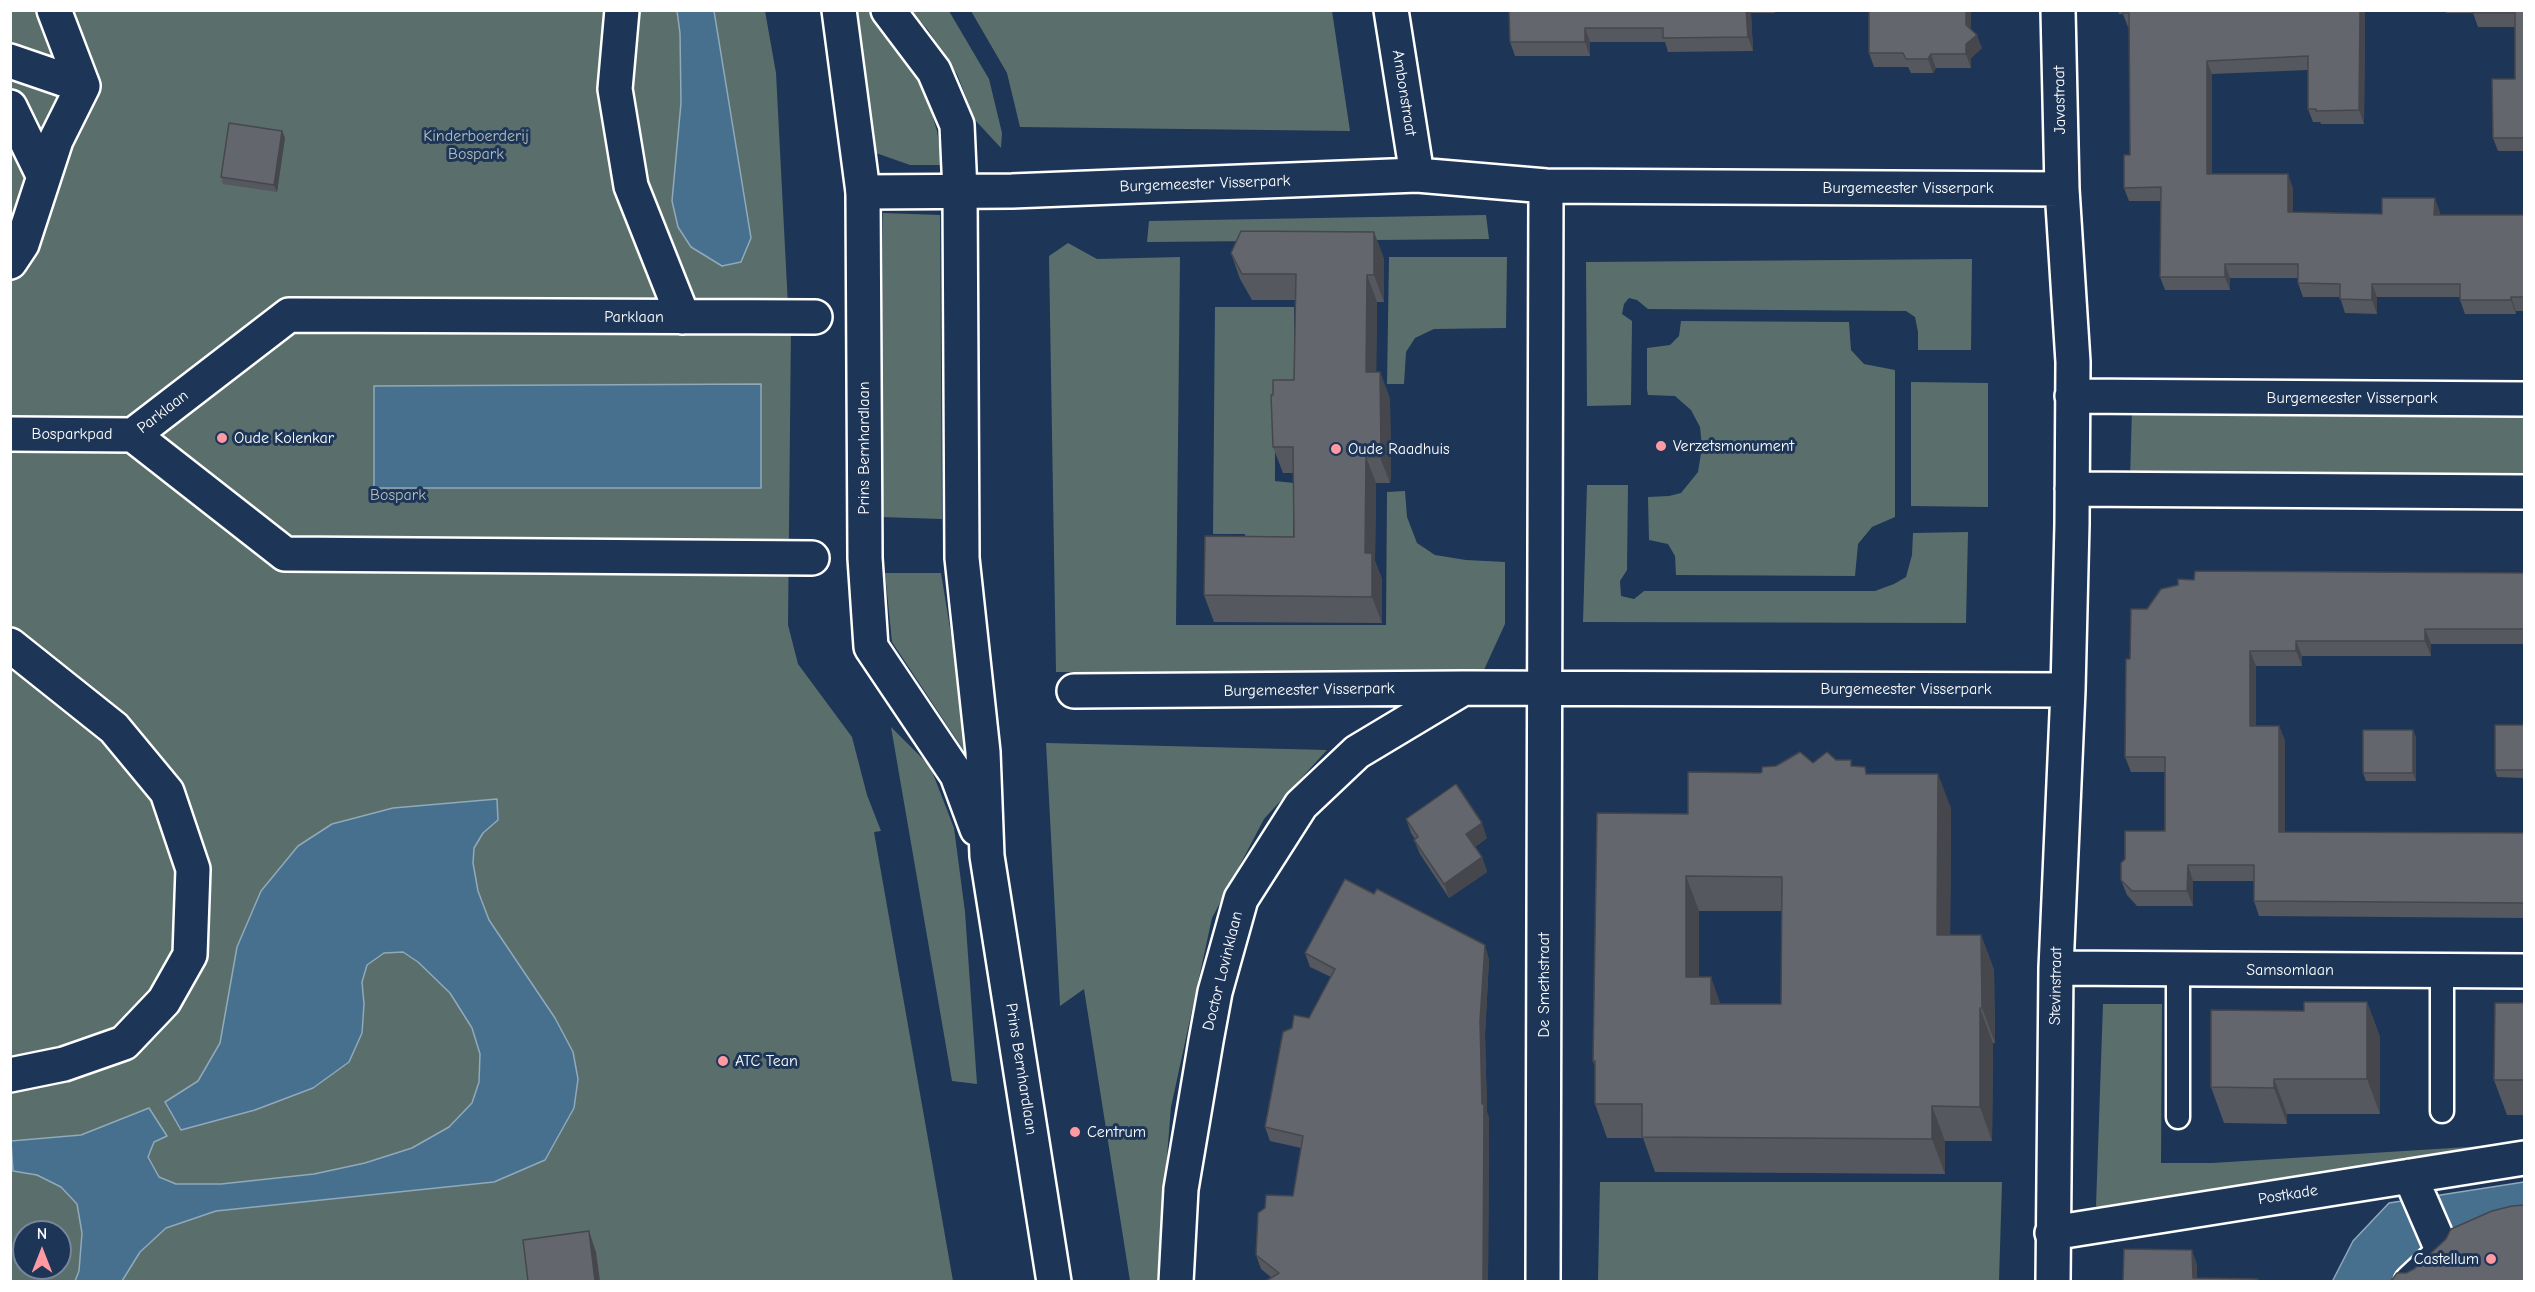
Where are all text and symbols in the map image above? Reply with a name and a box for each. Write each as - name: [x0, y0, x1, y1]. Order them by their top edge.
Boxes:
- street label: Ambonstraat: [1388, 49, 1420, 137]
- street label: Javastraat: [2050, 66, 2070, 134]
- park label: Kinderboerderij Bospark: [423, 126, 529, 164]
- street label: Burgemeester Visserpark: [1119, 171, 1291, 197]
- street label: Burgemeester Visserpark: [1823, 178, 1993, 198]
- street label: Parklaan: [604, 307, 664, 327]
- street label: Prins Bernhardlaan: [854, 382, 874, 514]
- street label: Parklaan: [134, 386, 192, 438]
- street label: Burgemeester Visserpark: [2267, 388, 2437, 408]
- street label: Bosparkpad: [31, 424, 113, 444]
- place label: Oude Kolenkar: [234, 428, 334, 448]
- marker: Oude Kolenkar: [215, 431, 229, 445]
- place label: Verzetsmonument: [1673, 436, 1794, 456]
- place label: Oude Raadhuis: [1348, 439, 1450, 459]
- marker: Verzetsmonument: [1654, 439, 1668, 453]
- marker: Oude Raadhuis: [1329, 442, 1343, 456]
- park label: Bospark: [370, 485, 426, 505]
- street label: Burgemeester Visserpark: [1223, 679, 1395, 701]
- street label: Burgemeester Visserpark: [1821, 679, 1991, 699]
- street label: Doctor Lovinklaan: [1199, 909, 1247, 1033]
- street label: De Smethstraat: [1534, 932, 1554, 1038]
- street label: Stevinstraat: [2046, 947, 2066, 1025]
- street label: Samsomlaan: [2246, 960, 2334, 980]
- street label: Prins Bernhardlaan: [1001, 1002, 1041, 1136]
- place label: ATC Tean: [735, 1051, 798, 1071]
- marker: ATC Tean: [716, 1054, 730, 1068]
- place label: Centrum: [1087, 1122, 1146, 1142]
- marker: Centrum: [1068, 1125, 1082, 1139]
- street label: Postkade: [2257, 1181, 2319, 1209]
- north arrow: [12, 1220, 72, 1280]
- text: N: [37, 1225, 47, 1243]
- place label: Castellum: [2414, 1249, 2479, 1269]
- marker: Castellum: [2484, 1252, 2498, 1266]

